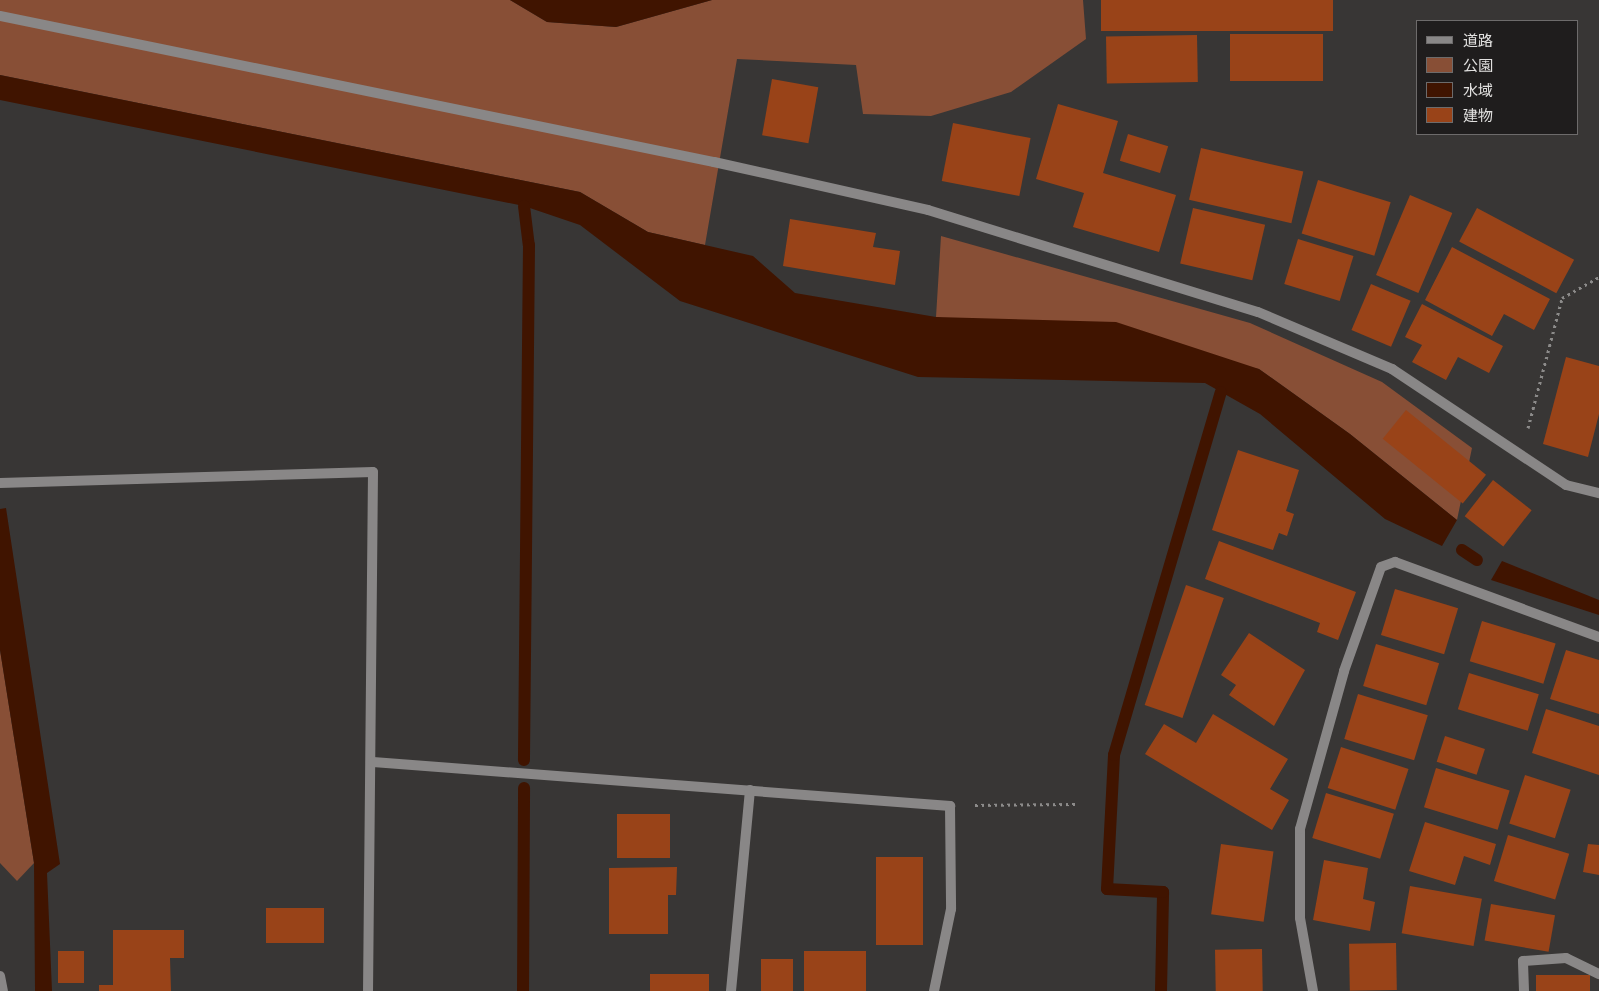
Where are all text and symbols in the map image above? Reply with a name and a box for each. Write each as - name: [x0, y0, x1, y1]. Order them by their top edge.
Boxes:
- legend: [1416, 20, 1579, 135]
- text: 道路: [1463, 32, 1493, 50]
- text: 公園: [1463, 57, 1493, 75]
- text: 水域: [1463, 82, 1493, 100]
- text: 建物: [1463, 107, 1493, 125]

